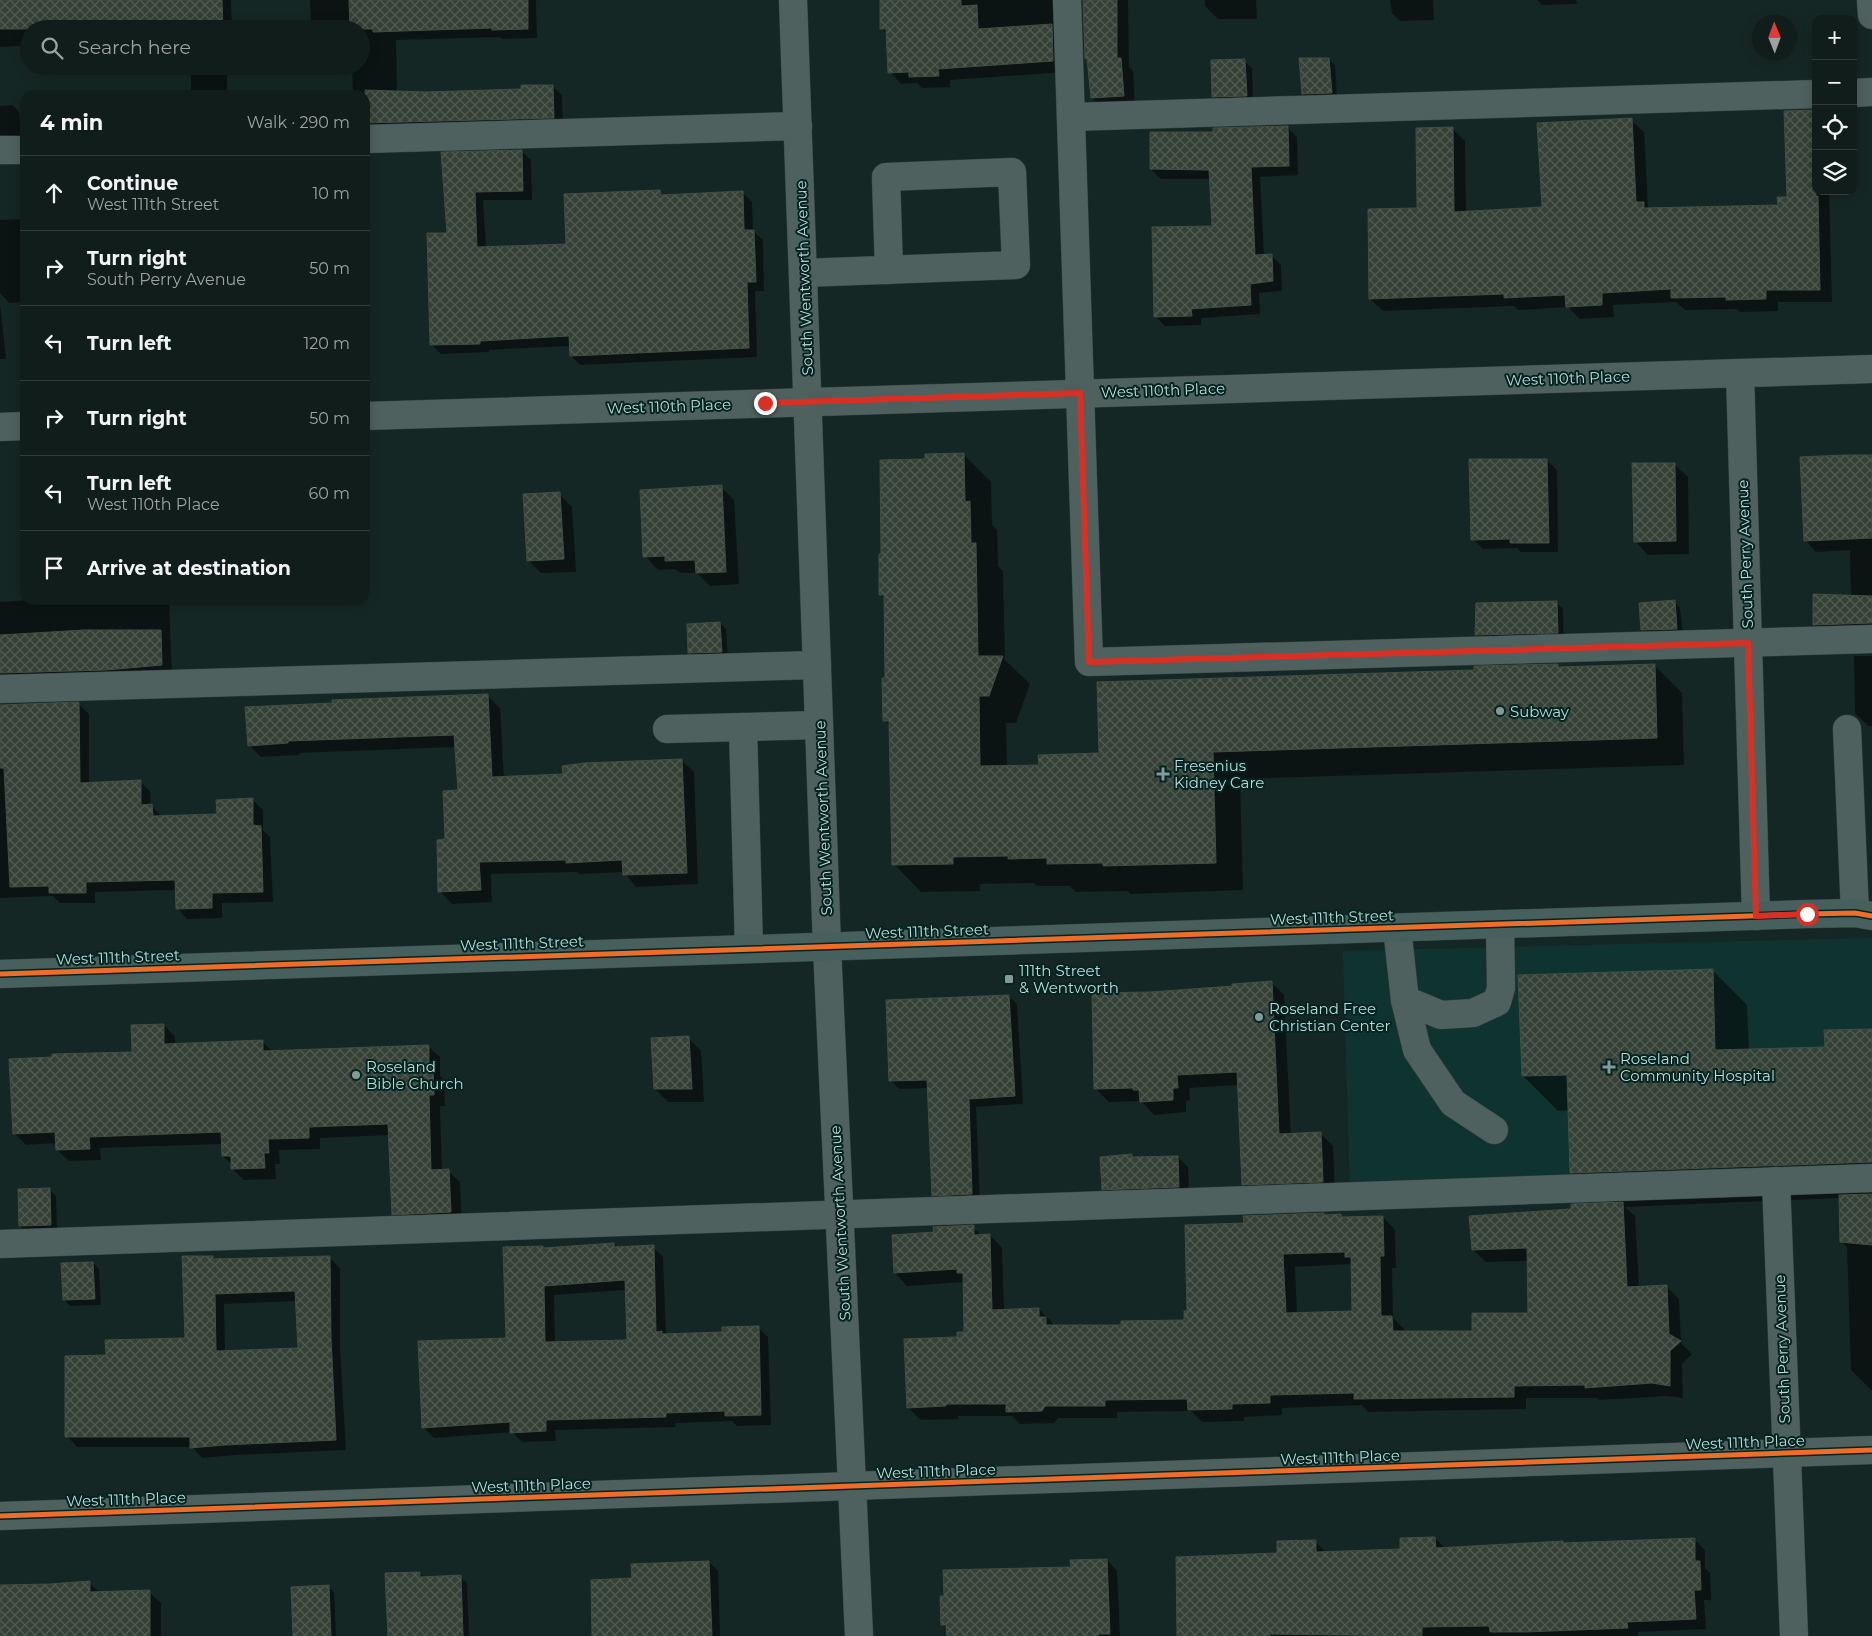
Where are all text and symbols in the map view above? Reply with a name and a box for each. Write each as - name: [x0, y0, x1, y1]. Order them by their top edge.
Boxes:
- north arrow: [1752, 15, 1797, 60]
- map controls: [1812, 15, 1857, 195]
- button: +: [1812, 15, 1857, 60]
- search box: [20, 20, 370, 75]
- icon: search: [38, 34, 66, 62]
- text: Search here: [78, 36, 191, 59]
- button: −: [1812, 60, 1857, 105]
- button: locate: [1812, 105, 1857, 150]
- text: 4 min: [40, 110, 103, 135]
- text: Walk · 290 m: [247, 113, 350, 132]
- button: layers: [1812, 150, 1857, 195]
- text: Continue: [87, 172, 178, 195]
- icon: ahead: [40, 179, 68, 207]
- street label: South Wentworth Avenue: [791, 180, 817, 376]
- text: 10 m: [312, 184, 350, 203]
- text: West 111th Street: [87, 195, 219, 214]
- text: Turn right: [87, 247, 187, 270]
- icon: right: [40, 254, 68, 282]
- text: 50 m: [309, 259, 350, 278]
- text: South Perry Avenue: [87, 270, 246, 289]
- icon: left: [40, 329, 68, 357]
- text: Turn left: [87, 332, 172, 355]
- text: 120 m: [303, 334, 350, 353]
- street label: West 110th Place: [1506, 366, 1630, 390]
- street label: West 110th Place: [1101, 378, 1225, 402]
- route end: [754, 392, 777, 415]
- street label: West 110th Place: [607, 394, 731, 418]
- icon: right: [40, 404, 68, 432]
- text: Turn right: [87, 407, 187, 430]
- text: 50 m: [309, 409, 350, 428]
- text: Turn left: [87, 472, 172, 495]
- icon: left: [40, 479, 68, 507]
- street label: South Perry Avenue: [1733, 479, 1757, 629]
- text: 60 m: [308, 484, 350, 503]
- text: West 110th Place: [87, 495, 220, 514]
- icon: arrive: [40, 554, 68, 582]
- text: Arrive at destination: [87, 557, 291, 580]
- place label: Subway: [1510, 702, 1570, 721]
- marker: Subway: [1494, 705, 1506, 717]
- street label: South Wentworth Avenue: [810, 720, 836, 916]
- place label: Fresenius Kidney Care: [1174, 756, 1264, 792]
- marker: Fresenius Kidney Care: [1156, 767, 1170, 781]
- route start: [1796, 903, 1819, 926]
- street label: West 111th Street: [1270, 905, 1394, 929]
- street label: West 111th Street: [865, 919, 989, 943]
- street label: West 111th Street: [460, 931, 584, 955]
- street label: West 111th Street: [56, 945, 180, 969]
- place label: 111th Street & Wentworth: [1019, 961, 1119, 997]
- marker: 111th Street & Wentworth: [1003, 973, 1015, 985]
- place label: Roseland Free Christian Center: [1269, 999, 1390, 1035]
- marker: Roseland Free Christian Center: [1253, 1011, 1265, 1023]
- place label: Roseland Community Hospital: [1620, 1049, 1775, 1085]
- place label: Roseland Bible Church: [366, 1057, 464, 1093]
- marker: Roseland Community Hospital: [1602, 1060, 1616, 1074]
- marker: Roseland Bible Church: [350, 1069, 362, 1081]
- street label: South Wentworth Avenue: [825, 1125, 855, 1321]
- street label: South Perry Avenue: [1770, 1274, 1794, 1424]
- street label: West 111th Place: [1685, 1430, 1805, 1454]
- street label: West 111th Place: [1280, 1445, 1400, 1469]
- street label: West 111th Place: [876, 1459, 996, 1483]
- street label: West 111th Place: [471, 1473, 591, 1497]
- street label: West 111th Place: [66, 1487, 186, 1511]

